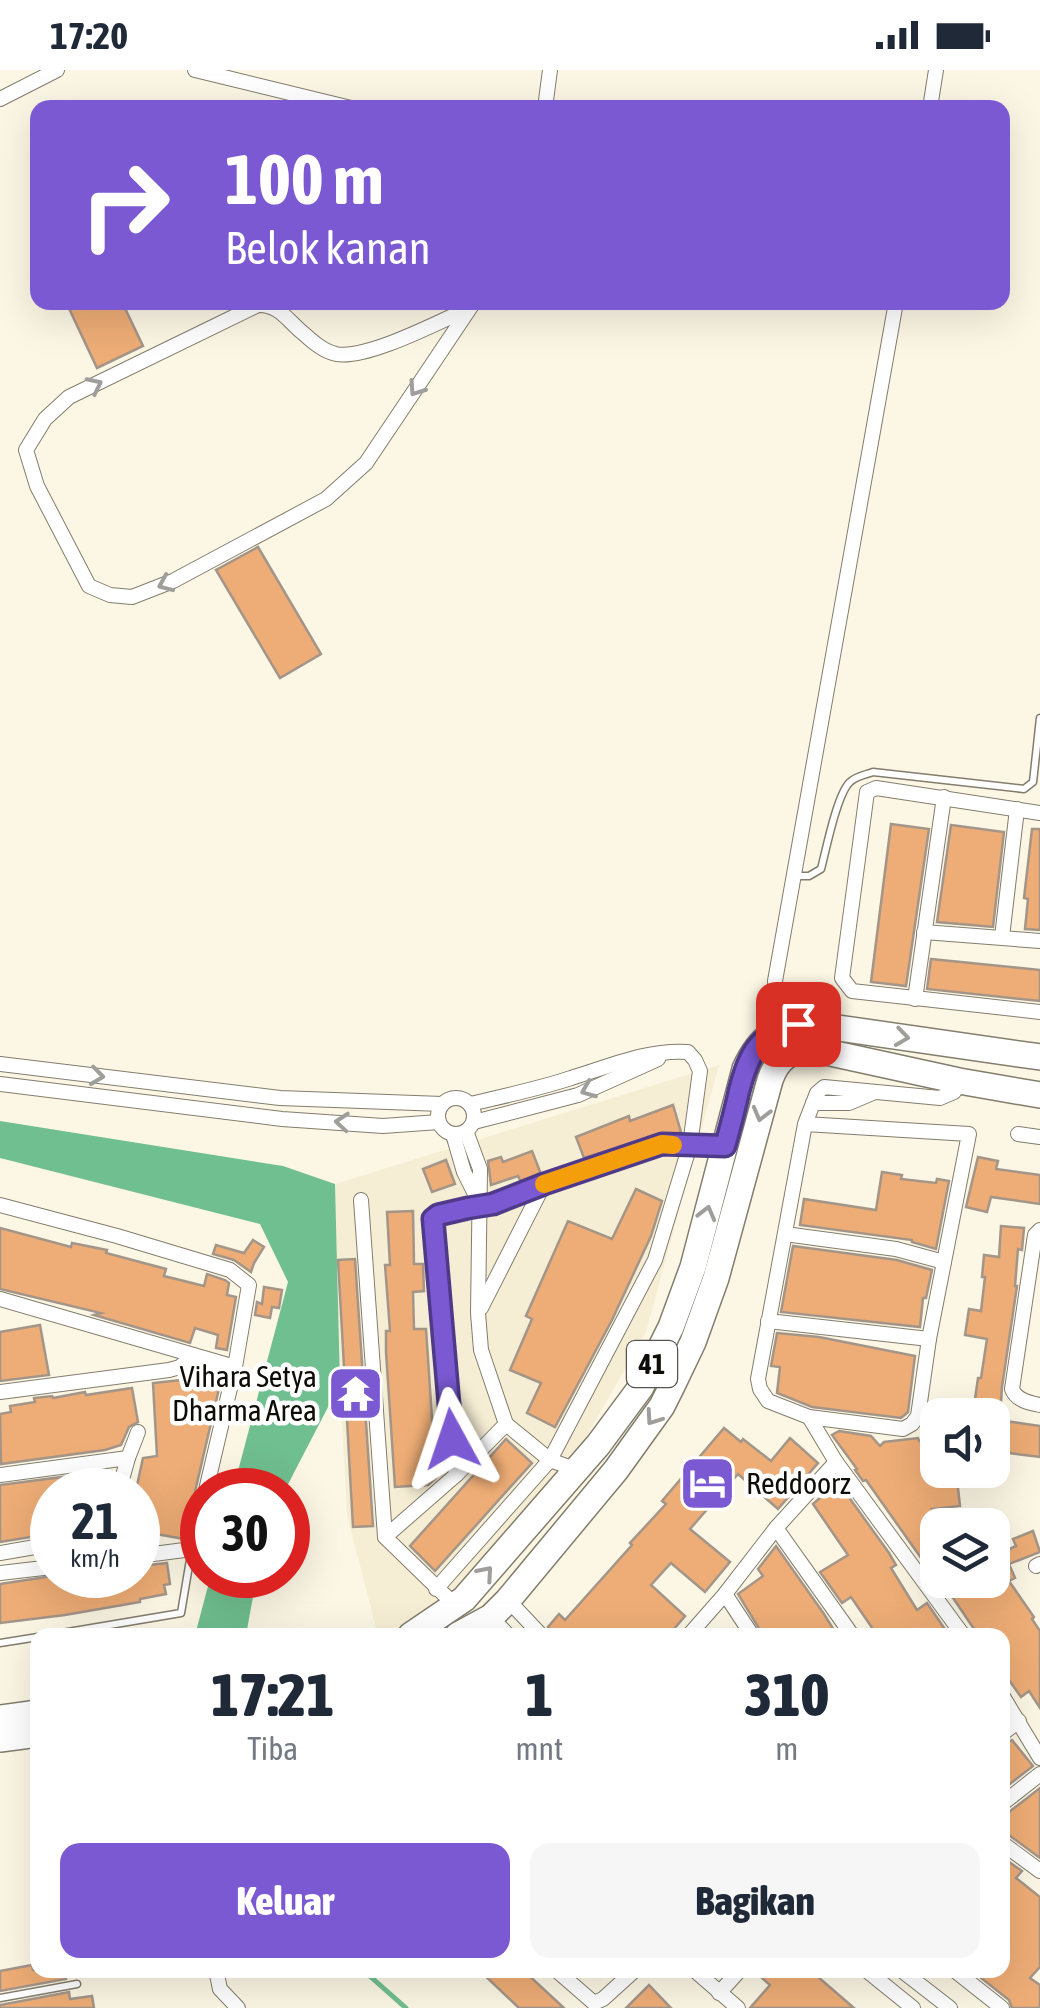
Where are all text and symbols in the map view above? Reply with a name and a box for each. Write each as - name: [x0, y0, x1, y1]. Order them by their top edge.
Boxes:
- text: 17:20: [50, 14, 128, 57]
- text: 100 m: [225, 139, 384, 219]
- icon: right: [60, 140, 190, 270]
- text: Belok kanan: [225, 222, 431, 274]
- one-way arrow: [84, 377, 102, 397]
- one-way arrow: [410, 377, 428, 396]
- one-way arrow: [157, 572, 175, 592]
- pin: [756, 982, 841, 1067]
- icon: arrive: [771, 997, 826, 1052]
- one-way arrow: [894, 1026, 910, 1047]
- one-way arrow: [89, 1065, 105, 1086]
- one-way arrow: [580, 1079, 597, 1099]
- one-way arrow: [752, 1105, 773, 1122]
- one-way arrow: [334, 1112, 350, 1134]
- one-way arrow: [696, 1204, 717, 1222]
- road number: 41: [627, 1341, 677, 1387]
- place label: Vihara Setya Dharma Area: [172, 1359, 317, 1427]
- temple icon: Vihara Setya Dharma Area: [326, 1363, 386, 1423]
- position arrow: [400, 1387, 504, 1491]
- map controls: [920, 1398, 1010, 1598]
- button: sound: [920, 1398, 1010, 1488]
- one-way arrow: [647, 1407, 665, 1426]
- hotel icon: Reddoorz: [677, 1453, 737, 1513]
- place label: Reddoorz: [746, 1466, 851, 1500]
- speed limit sign: 30: [180, 1468, 310, 1598]
- text: 21: [71, 1492, 118, 1550]
- button: layers: [920, 1508, 1010, 1598]
- text: km/h: [70, 1544, 120, 1572]
- one-way arrow: [474, 1567, 492, 1585]
- text: 17:21: [211, 1660, 335, 1729]
- text: 1: [525, 1660, 554, 1729]
- text: 310: [744, 1660, 829, 1729]
- text: Tiba: [247, 1730, 298, 1767]
- text: mnt: [516, 1730, 563, 1767]
- text: m: [775, 1730, 798, 1767]
- button: Keluar: [60, 1843, 510, 1958]
- button: Bagikan: [530, 1843, 980, 1958]

